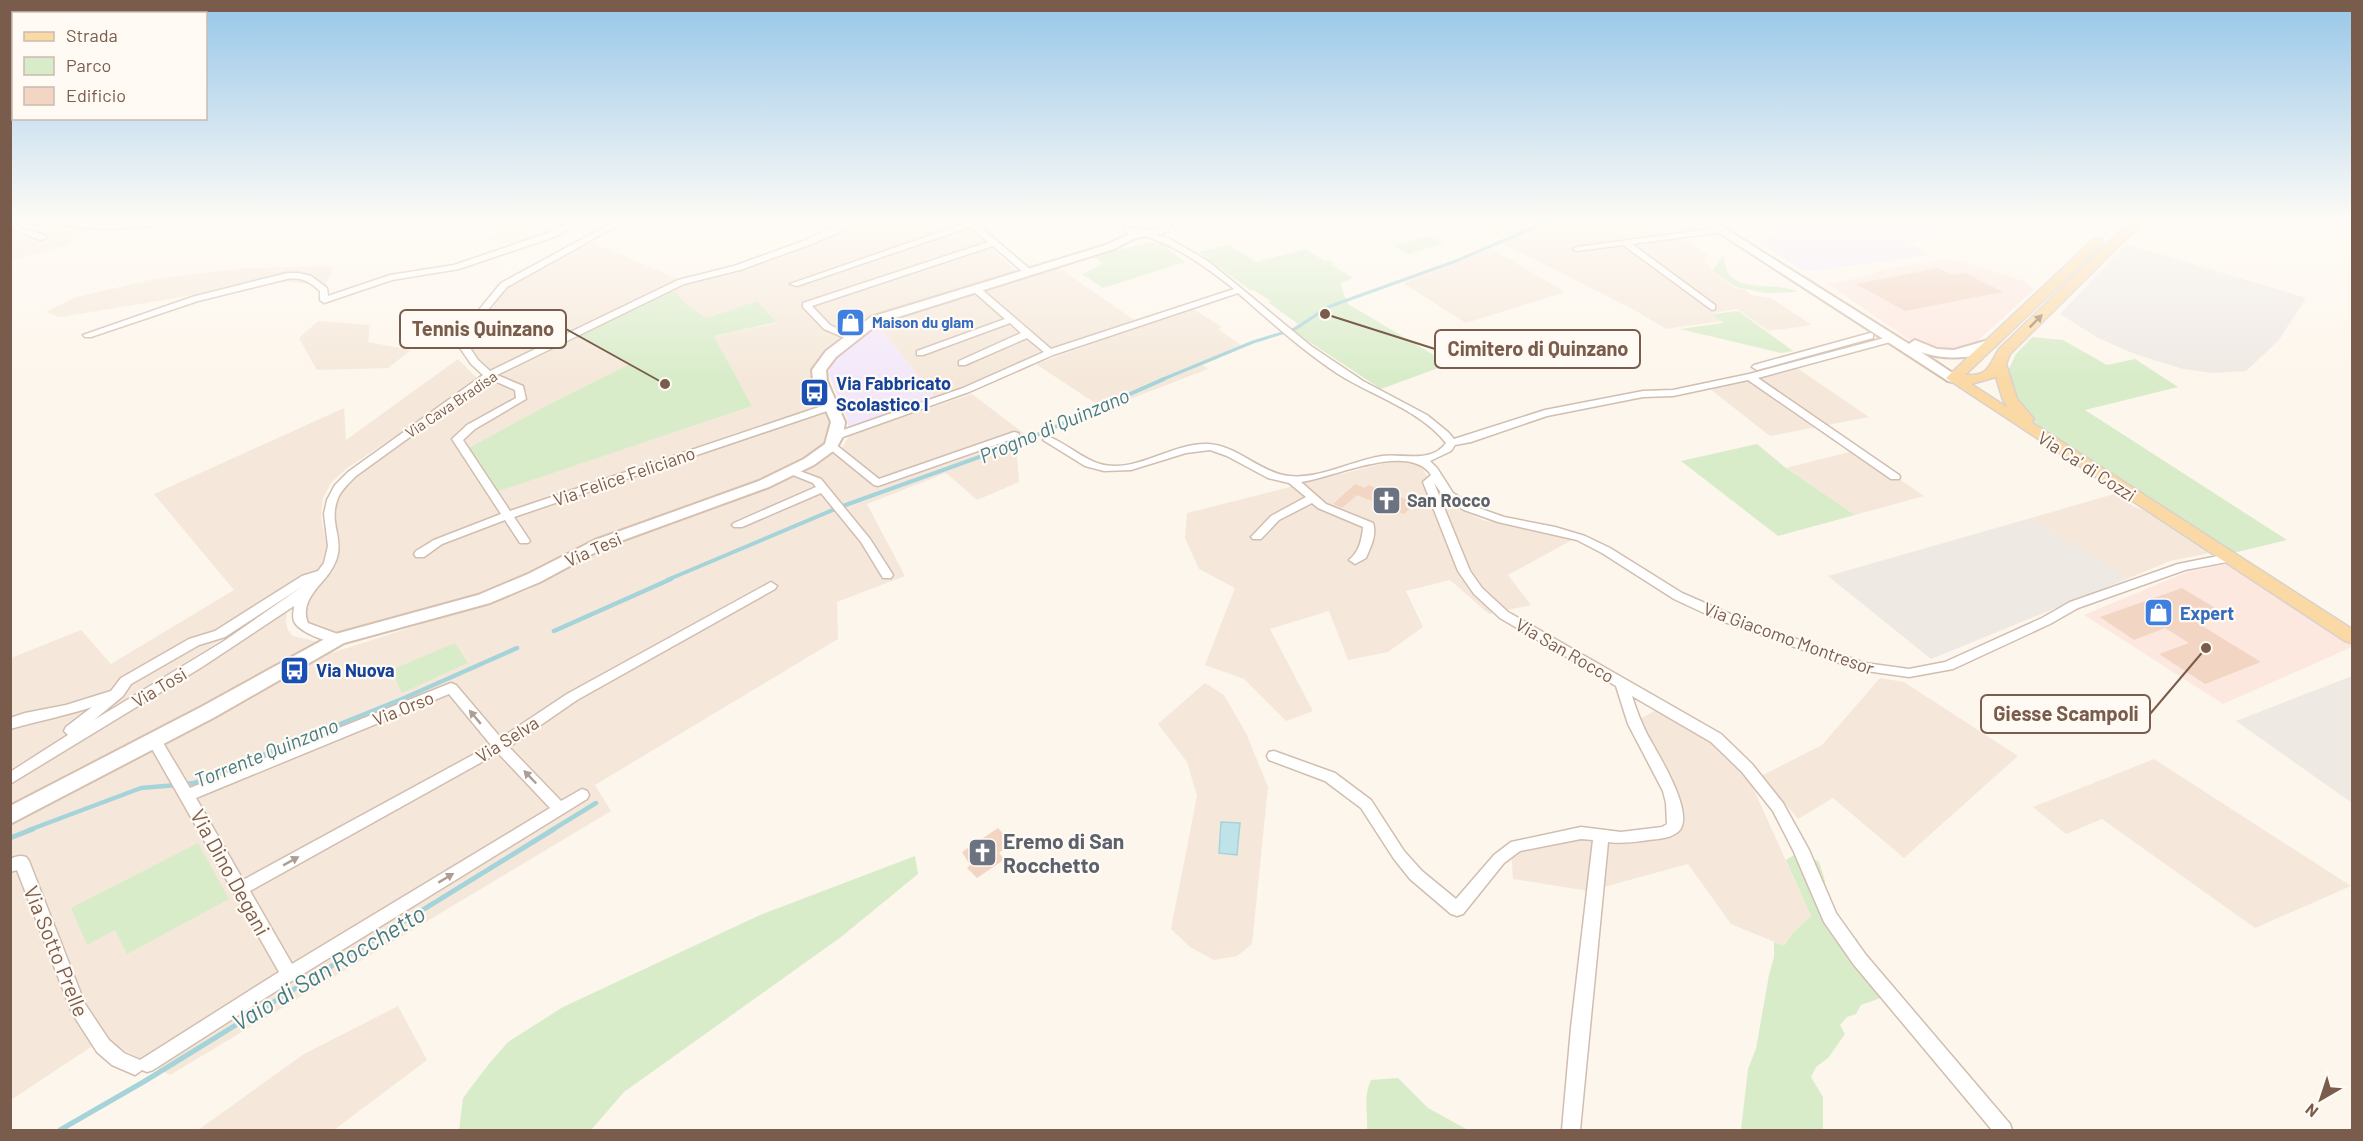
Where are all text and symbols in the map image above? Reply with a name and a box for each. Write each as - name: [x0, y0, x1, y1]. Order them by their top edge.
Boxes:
- legend: [12, 12, 207, 120]
- text: Strada: [66, 24, 118, 46]
- text: Parco: [66, 54, 111, 76]
- text: Edificio: [66, 84, 126, 106]
- shop icon: Maison du glam: [835, 306, 867, 338]
- callout: Tennis Quinzano: [400, 310, 566, 348]
- place label: Maison du glam: [872, 313, 974, 331]
- one-way arrow: [2028, 315, 2042, 329]
- text: Tennis Quinzano: [412, 316, 554, 340]
- callout: Cimitero di Quinzano: [1435, 330, 1640, 368]
- text: Cimitero di Quinzano: [1448, 336, 1628, 360]
- street label: Via Cava Bradisa: [402, 367, 500, 441]
- place label: Via Fabbricato Scolastico I: [836, 372, 951, 415]
- bus stop icon: Via Fabbricato Scolastico I: [799, 377, 831, 409]
- water label: Progno di Quinzano: [975, 383, 1133, 467]
- street label: Via Ca' di Cozzi: [2034, 426, 2140, 506]
- street label: Via Felice Feliciano: [550, 441, 698, 511]
- church icon: San Rocco: [1370, 484, 1402, 516]
- place label: San Rocco: [1407, 489, 1491, 511]
- street label: Via Tesi: [561, 527, 625, 571]
- street label: Via Giacomo Montresor: [1701, 597, 1878, 679]
- shop icon: Expert: [2143, 597, 2175, 629]
- place label: Expert: [2180, 602, 2234, 624]
- street label: Via San Rocco: [1512, 613, 1618, 687]
- bus stop icon: Via Nuova: [279, 654, 311, 686]
- place label: Via Nuova: [316, 659, 395, 681]
- street label: Via Tosi: [128, 662, 190, 712]
- street label: Via Orso: [369, 686, 437, 730]
- callout: Giesse Scampoli: [1981, 695, 2150, 733]
- text: Giesse Scampoli: [1993, 701, 2139, 725]
- one-way arrow: [469, 710, 482, 725]
- street label: Via Selva: [472, 711, 542, 767]
- water label: Torrente Quinzano: [191, 712, 341, 792]
- one-way arrow: [523, 770, 537, 785]
- street label: Via Dino Degani: [186, 804, 276, 940]
- place label: Eremo di San Rocchetto: [1003, 828, 1124, 877]
- church icon: Eremo di San Rocchetto: [966, 836, 998, 868]
- one-way arrow: [283, 856, 300, 866]
- one-way arrow: [438, 873, 454, 884]
- street label: Via Sotto Prelle: [19, 882, 95, 1020]
- water label: Vaio di San Rocchetto: [226, 898, 430, 1036]
- north arrow: [2291, 1069, 2351, 1129]
- text: N: [2301, 1100, 2321, 1122]

